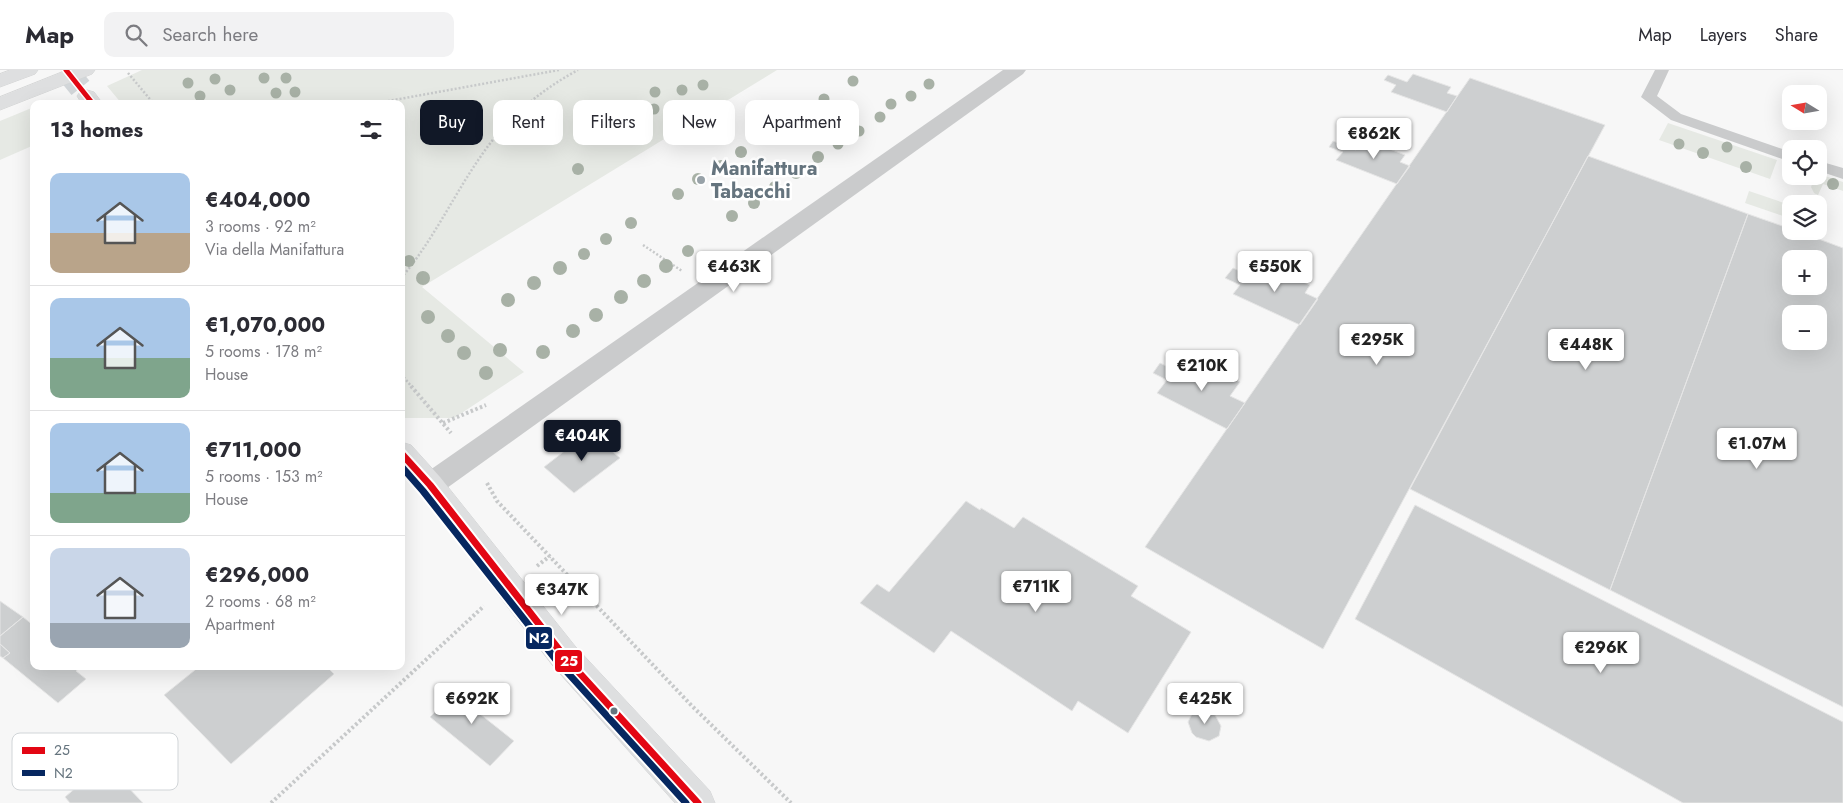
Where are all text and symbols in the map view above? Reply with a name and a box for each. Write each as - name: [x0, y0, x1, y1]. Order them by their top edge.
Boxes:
- search box: [104, 12, 454, 57]
- text: Map: [25, 17, 74, 52]
- icon: search: [122, 21, 150, 49]
- text: Search here: [162, 21, 258, 48]
- text: Map: [1638, 22, 1672, 48]
- text: Layers: [1700, 22, 1747, 48]
- text: Share: [1775, 22, 1818, 48]
- north arrow: [1782, 85, 1828, 130]
- map controls: [1782, 85, 1827, 350]
- chip: Buy: [420, 100, 483, 145]
- chip: Rent: [493, 100, 563, 145]
- chip: Filters: [573, 100, 653, 145]
- chip: New: [663, 100, 735, 145]
- chip: Apartment: [745, 100, 859, 145]
- text: 13 homes: [50, 115, 143, 145]
- icon: filters: [357, 116, 385, 144]
- pin: €862K: [1339, 118, 1409, 160]
- text: €862K: [1348, 122, 1400, 145]
- button: locate: [1782, 140, 1827, 185]
- place label: Manifattura Tabacchi: [711, 154, 818, 206]
- marker: Manifattura Tabacchi: [695, 174, 707, 186]
- text: €404,000: [205, 185, 310, 215]
- icon: home: [90, 193, 150, 253]
- button: layers: [1782, 195, 1827, 240]
- text: 3 rooms · 92 m²: [205, 215, 316, 238]
- text: Via della Manifattura: [205, 238, 344, 261]
- pin: €463K: [699, 250, 769, 293]
- pin: €550K: [1240, 250, 1310, 293]
- button: +: [1782, 250, 1827, 295]
- text: €463K: [707, 255, 761, 278]
- text: €550K: [1249, 255, 1301, 278]
- button: −: [1782, 305, 1827, 350]
- text: €1,070,000: [205, 310, 325, 340]
- icon: home: [90, 318, 150, 378]
- pin: €295K: [1342, 324, 1412, 366]
- text: €295K: [1350, 328, 1404, 351]
- pin: €448K: [1551, 328, 1621, 371]
- text: €448K: [1559, 333, 1613, 356]
- text: 5 rooms · 178 m²: [205, 340, 322, 363]
- pin: €210K: [1167, 350, 1237, 392]
- text: €210K: [1177, 354, 1227, 377]
- text: House: [205, 363, 248, 386]
- pin: €404K: [547, 420, 617, 462]
- text: €404K: [555, 424, 609, 447]
- pin: €1.07M: [1716, 428, 1798, 470]
- text: €1.07M: [1728, 432, 1786, 455]
- text: €711,000: [205, 435, 301, 465]
- icon: home: [90, 443, 150, 503]
- text: 5 rooms · 153 m²: [205, 465, 323, 488]
- text: House: [205, 488, 248, 511]
- text: €296,000: [205, 560, 309, 590]
- icon: home: [90, 568, 150, 628]
- pin: €711K: [1001, 570, 1071, 613]
- pin: €347K: [527, 574, 597, 616]
- text: €711K: [1012, 575, 1060, 598]
- text: €347K: [536, 578, 588, 601]
- text: 2 rooms · 68 m²: [205, 590, 316, 613]
- text: Apartment: [205, 613, 275, 636]
- line badge: N2: [525, 626, 553, 650]
- text: N2: [529, 628, 549, 648]
- pin: €296K: [1566, 632, 1636, 674]
- text: €296K: [1574, 636, 1628, 659]
- line badge: 25: [554, 649, 583, 673]
- text: 25: [560, 651, 578, 671]
- pin: €692K: [437, 682, 507, 725]
- pin: €425K: [1170, 682, 1240, 725]
- text: €692K: [445, 687, 499, 710]
- text: €425K: [1178, 687, 1232, 710]
- unlabelled marker: [609, 706, 619, 716]
- legend: [12, 733, 178, 790]
- text: 25: [54, 740, 70, 760]
- text: N2: [54, 763, 73, 783]

